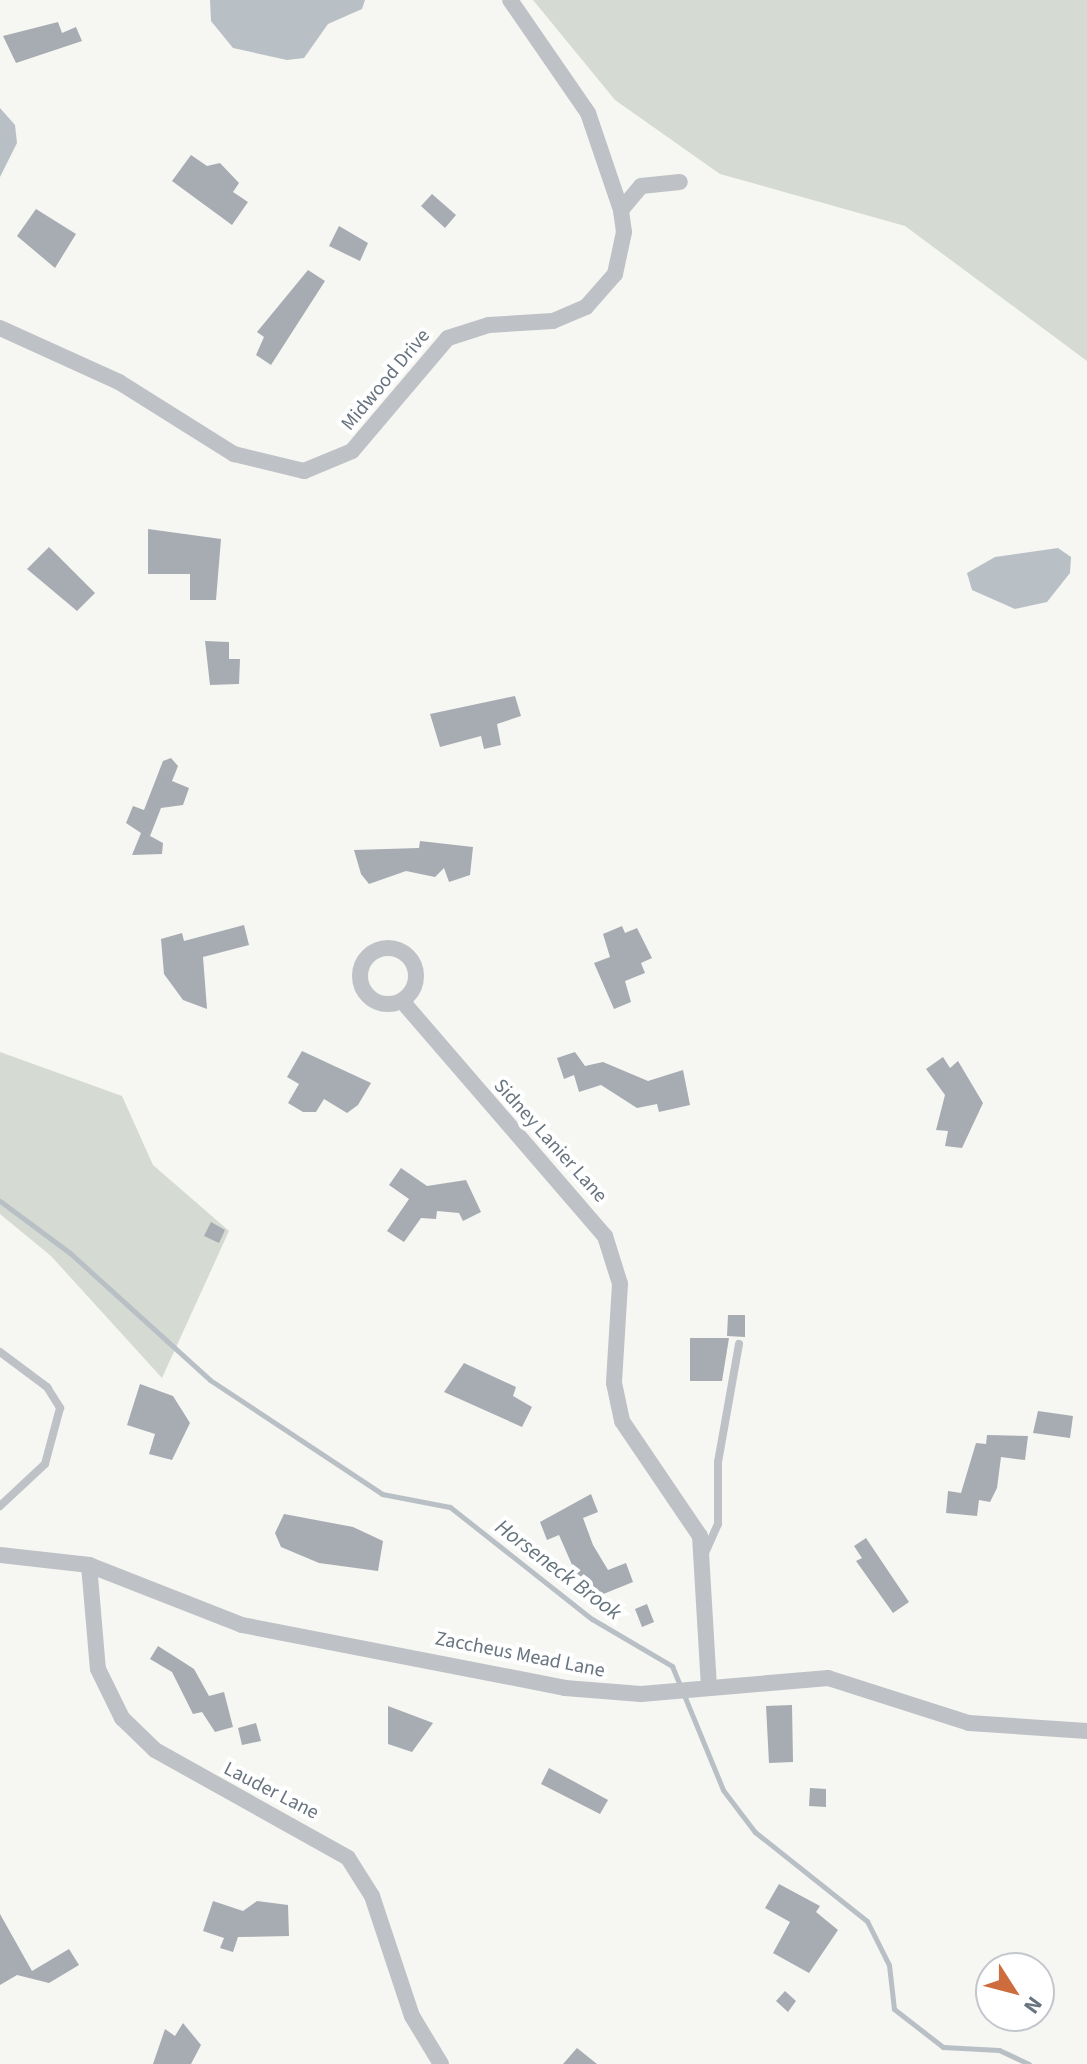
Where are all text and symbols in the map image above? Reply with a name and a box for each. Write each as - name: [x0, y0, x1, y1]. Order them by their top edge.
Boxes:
- street label: Midwood Drive: [337, 324, 435, 436]
- street label: Sidney Lanier Lane: [488, 1074, 612, 1208]
- water label: Horseneck Brook: [490, 1514, 626, 1626]
- street label: Zaccheus Mead Lane: [433, 1627, 607, 1683]
- street label: Lauder Lane: [220, 1757, 322, 1825]
- north arrow: [975, 1952, 1055, 2032]
- text: N: [1016, 1990, 1050, 2020]

